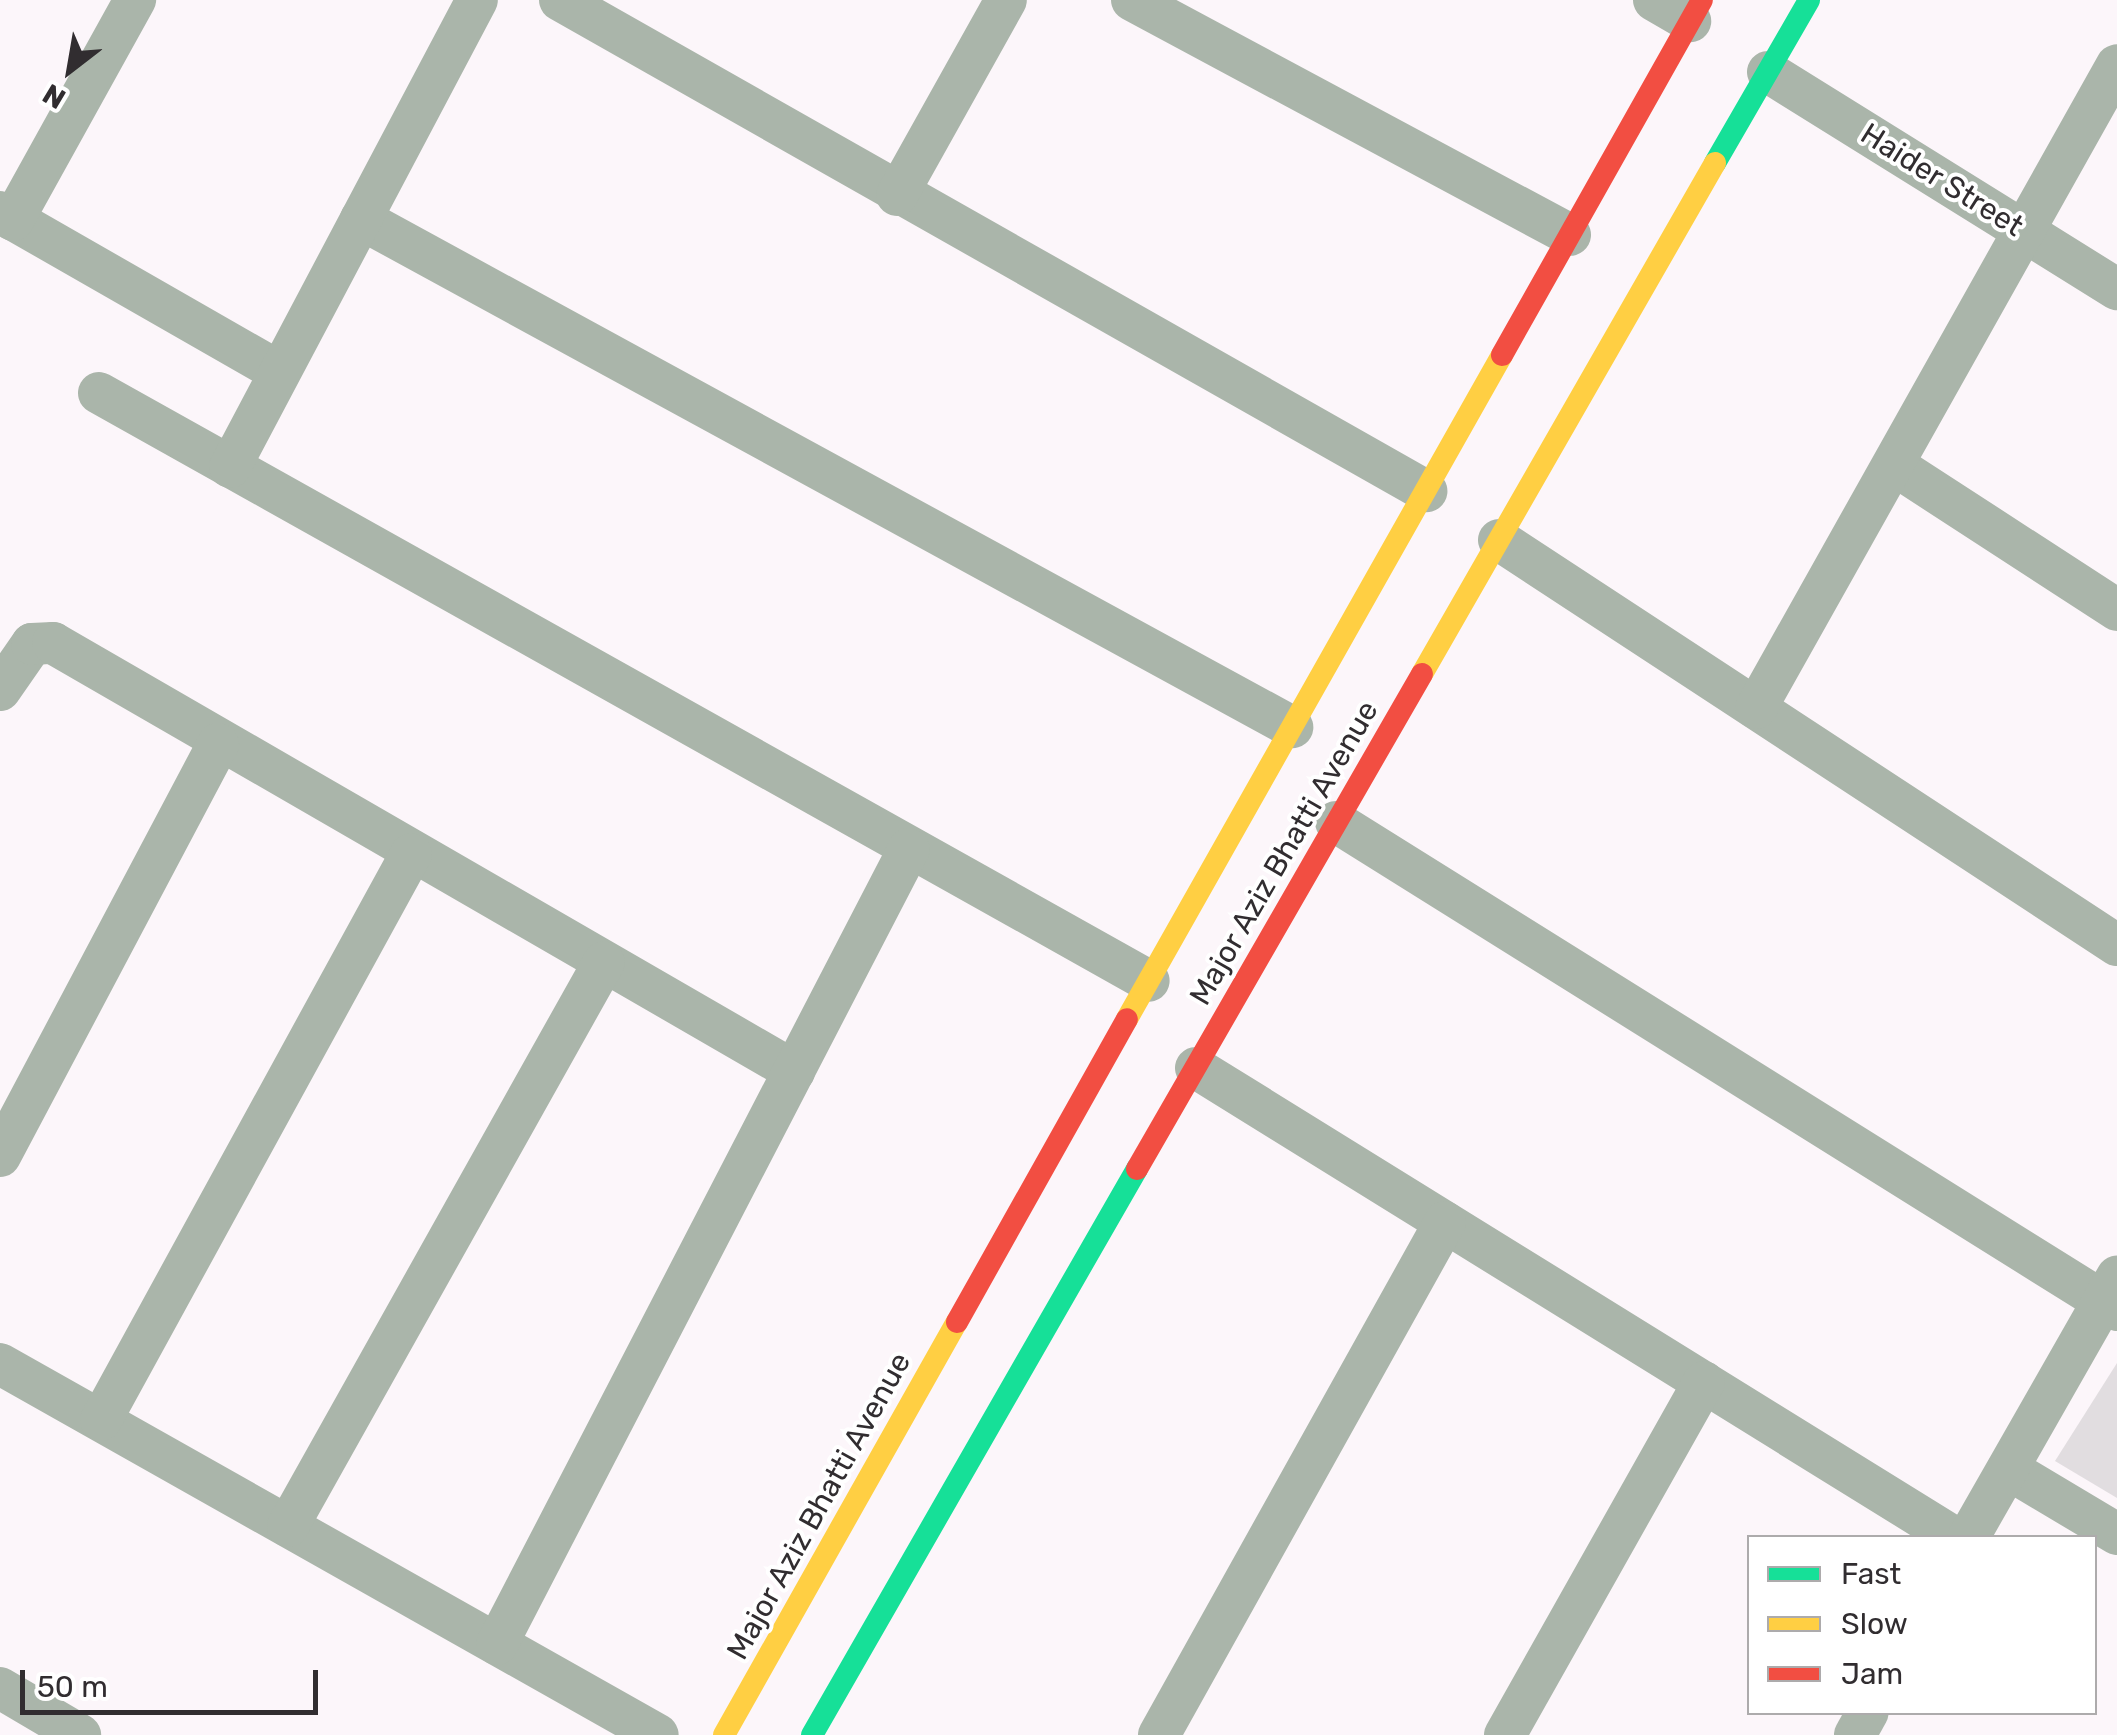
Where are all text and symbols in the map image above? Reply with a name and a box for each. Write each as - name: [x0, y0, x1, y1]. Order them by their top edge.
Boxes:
- north arrow: [20, 20, 120, 120]
- text: N: [37, 77, 71, 115]
- street label: Haider Street: [1854, 116, 2030, 244]
- street label: Major Aziz Bhatti Avenue: [1182, 694, 1386, 1012]
- street label: Major Aziz Bhatti Avenue: [719, 1345, 919, 1667]
- legend: [1747, 1535, 2097, 1715]
- text: Fast: [1841, 1556, 1901, 1592]
- text: Slow: [1841, 1606, 1908, 1642]
- scale bar: [25, 1650, 322, 1712]
- text: Jam: [1841, 1656, 1903, 1692]
- text: 50 m: [37, 1669, 108, 1705]

